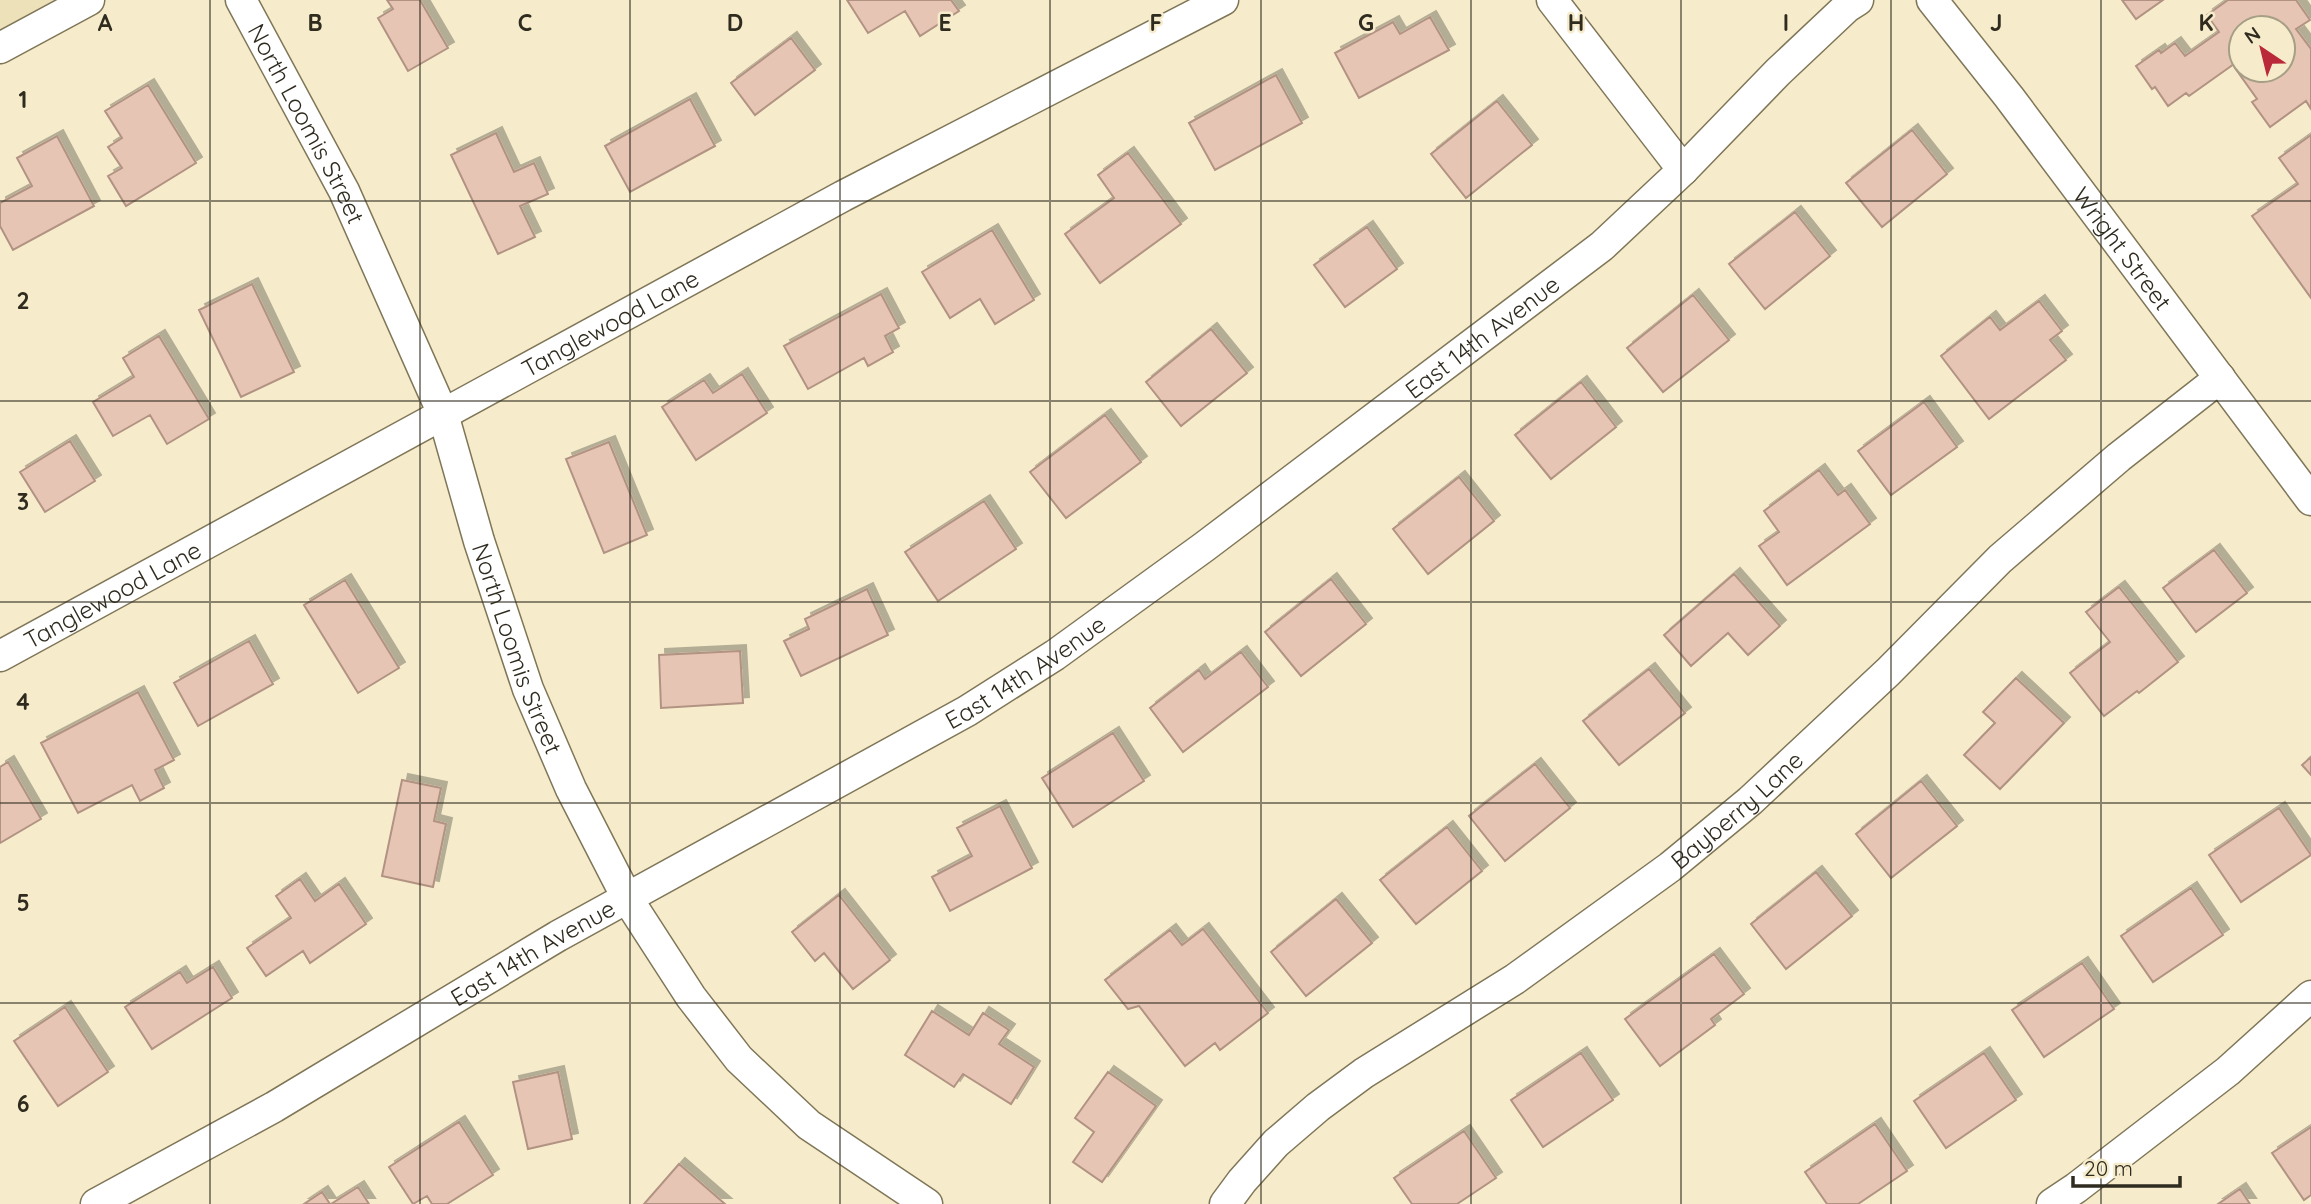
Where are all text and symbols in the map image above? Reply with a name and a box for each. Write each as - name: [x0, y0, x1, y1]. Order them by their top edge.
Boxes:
- text: A: [98, 8, 113, 37]
- text: B: [307, 8, 323, 37]
- text: C: [518, 8, 532, 37]
- text: D: [727, 8, 743, 37]
- text: E: [938, 8, 952, 37]
- text: F: [1150, 8, 1162, 37]
- text: G: [1358, 8, 1374, 37]
- text: H: [1568, 8, 1584, 37]
- text: I: [1783, 8, 1789, 37]
- text: J: [1990, 8, 2002, 37]
- text: K: [2198, 8, 2214, 37]
- north arrow: [2227, 14, 2297, 84]
- street label: North Loomis Street: [242, 18, 371, 228]
- text: N: [2240, 21, 2265, 49]
- text: 1: [19, 85, 27, 114]
- street label: Wright Street: [2067, 181, 2178, 316]
- street label: Tanglewood Lane: [516, 263, 704, 384]
- street label: East 14th Avenue: [1399, 269, 1565, 405]
- text: 2: [16, 286, 30, 315]
- text: 3: [17, 487, 29, 516]
- street label: Tanglewood Lane: [19, 534, 206, 655]
- street label: North Loomis Street: [466, 539, 569, 758]
- street label: East 14th Avenue: [940, 608, 1111, 735]
- text: 4: [16, 687, 30, 716]
- street label: Bayberry Lane: [1664, 744, 1809, 875]
- text: 5: [16, 888, 30, 917]
- street label: East 14th Avenue: [445, 893, 620, 1012]
- text: 6: [17, 1089, 29, 1118]
- scale bar: [2073, 1144, 2180, 1188]
- text: 20 m: [2084, 1155, 2133, 1181]

